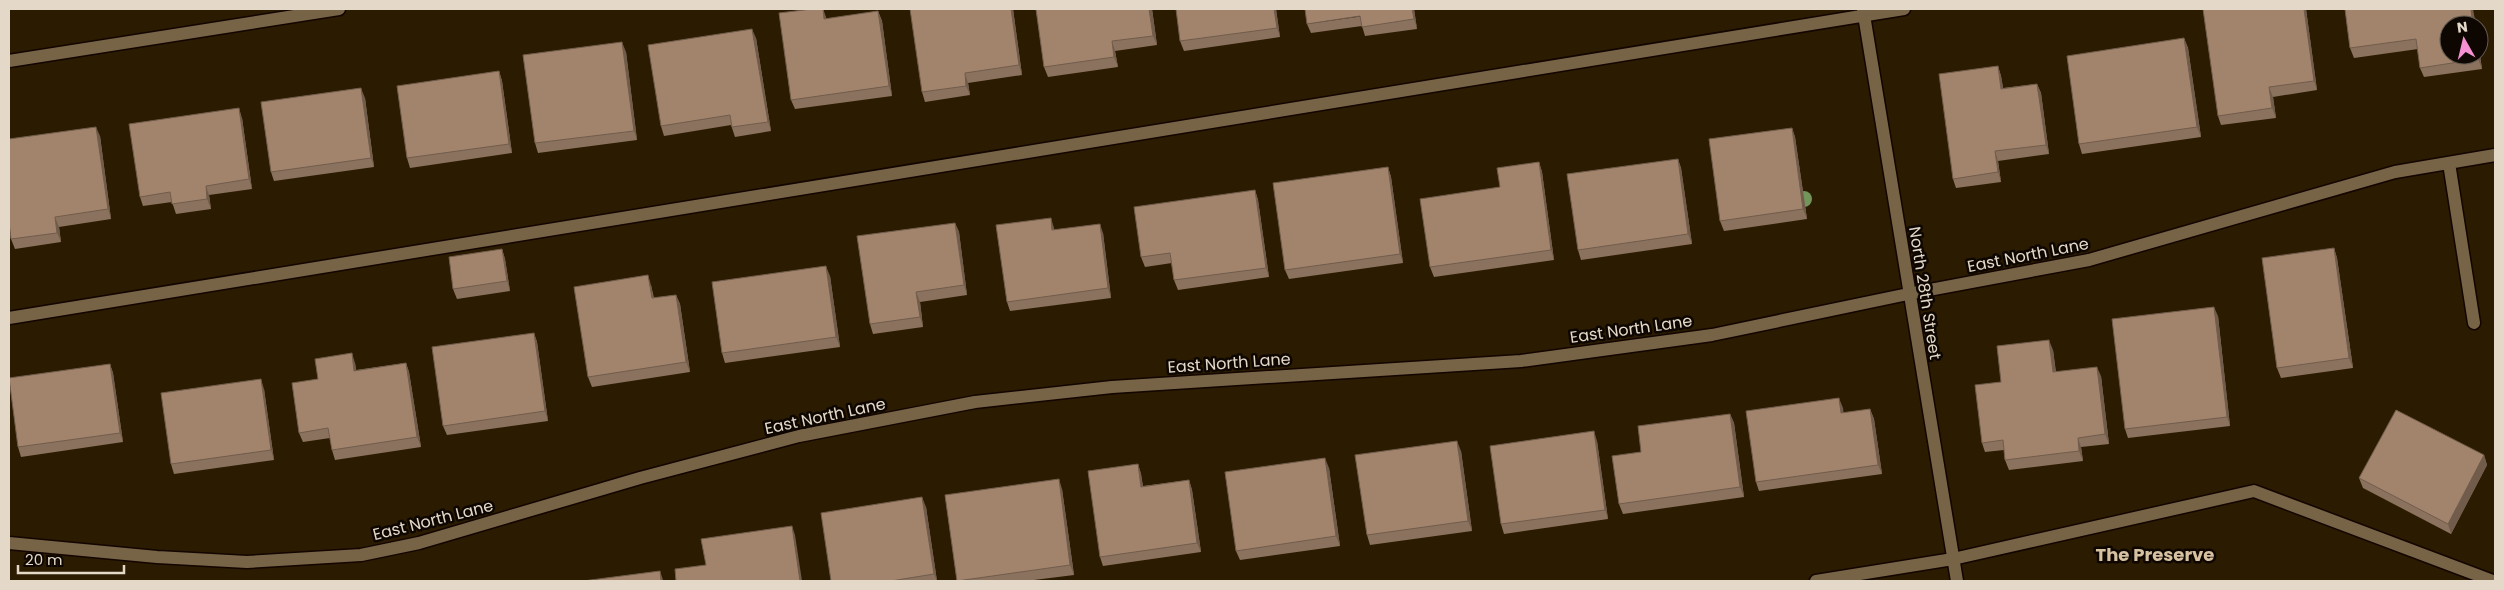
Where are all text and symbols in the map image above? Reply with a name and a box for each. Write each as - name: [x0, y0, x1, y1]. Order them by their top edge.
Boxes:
- north arrow: [2439, 15, 2489, 65]
- text: N: [2456, 16, 2469, 38]
- street label: North 28th Street: [1903, 225, 1947, 361]
- street label: East North Lane: [1965, 232, 2091, 278]
- street label: East North Lane: [1568, 309, 1694, 349]
- street label: East North Lane: [1167, 347, 1291, 379]
- street label: East North Lane: [762, 392, 888, 440]
- street label: East North Lane: [370, 494, 496, 546]
- scale bar: [18, 542, 124, 574]
- district label: The Preserve: [2096, 542, 2214, 567]
- text: 20 m: [25, 549, 63, 570]

